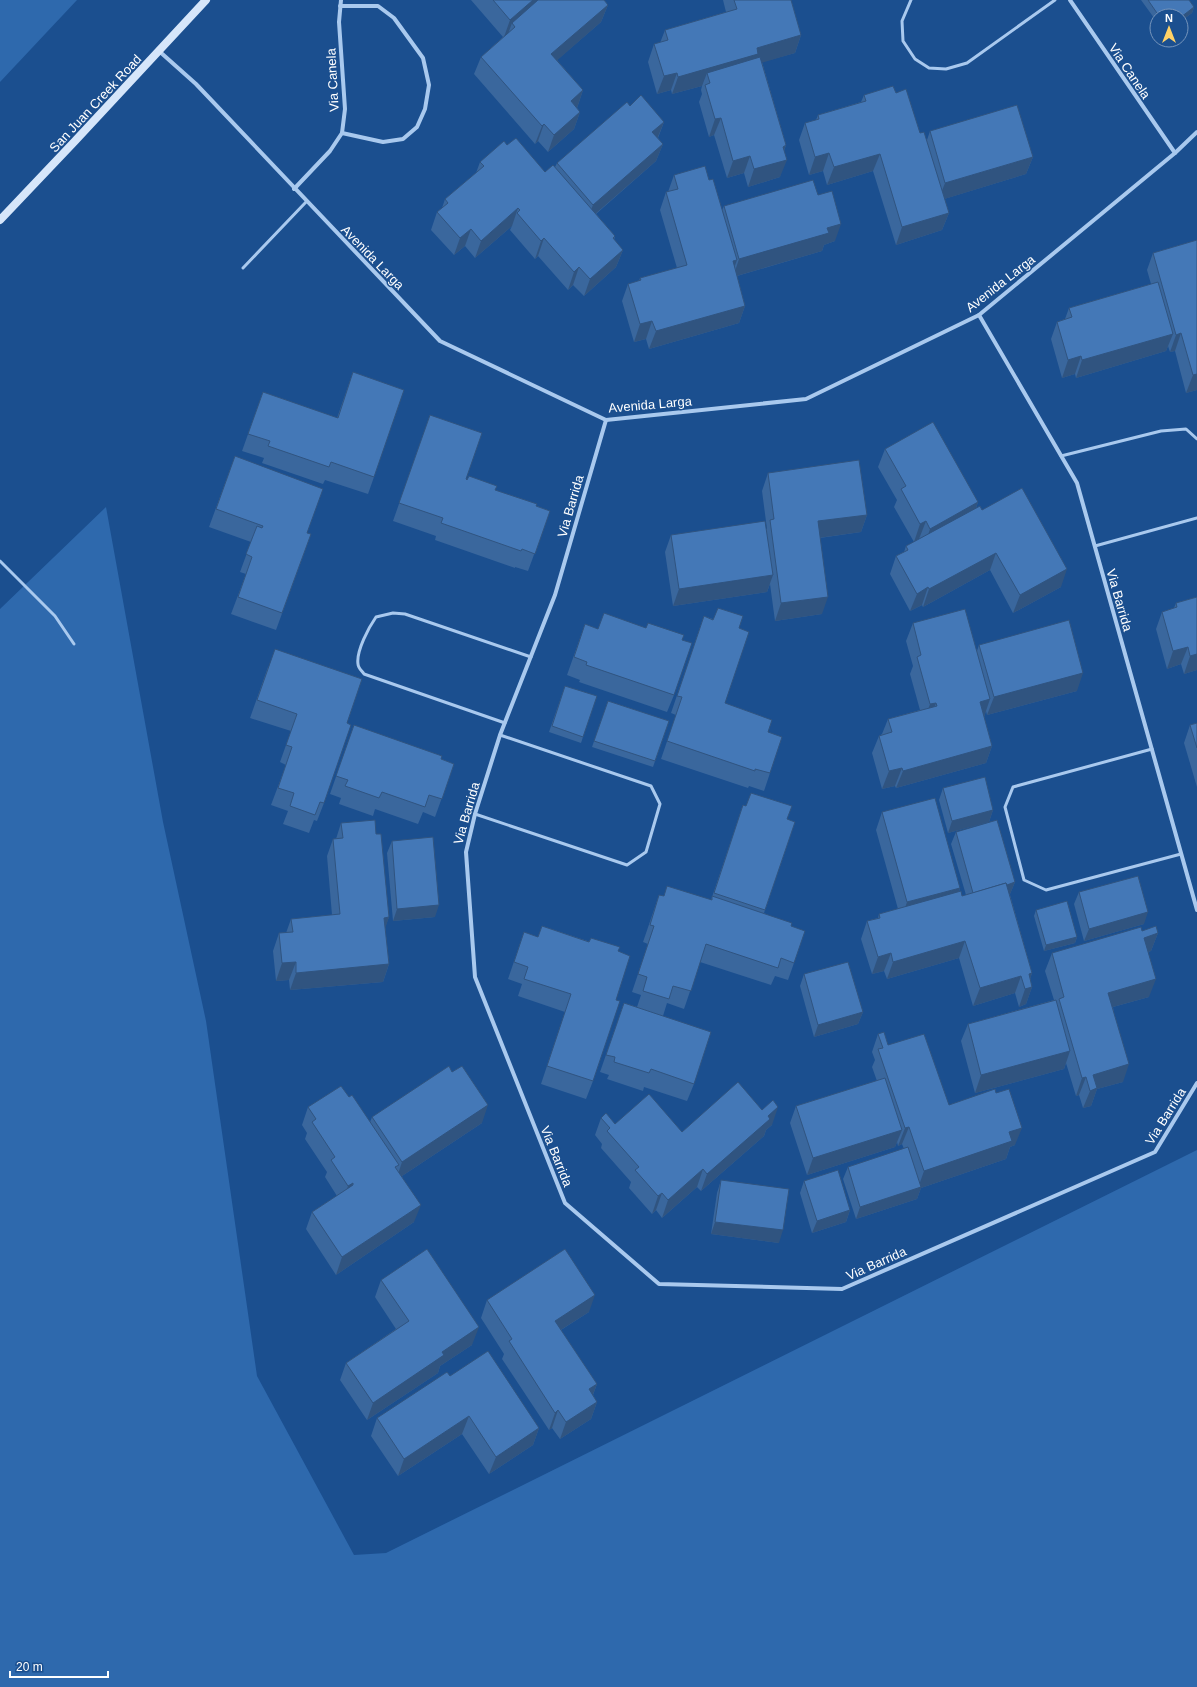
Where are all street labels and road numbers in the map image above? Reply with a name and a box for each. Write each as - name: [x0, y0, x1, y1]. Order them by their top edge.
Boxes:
- street label: Via Canela: [1106, 41, 1154, 102]
- street label: Via Canela: [323, 47, 342, 112]
- street label: San Juan Creek Road: [46, 51, 144, 155]
- street label: Avenida Larga: [338, 222, 408, 293]
- street label: Avenida Larga: [963, 251, 1038, 315]
- street label: Avenida Larga: [608, 393, 693, 416]
- street label: Via Barrida: [554, 473, 587, 539]
- street label: Via Barrida: [1103, 567, 1136, 634]
- street label: Via Barrida: [450, 780, 483, 846]
- street label: Via Barrida: [1142, 1084, 1189, 1147]
- street label: Via Barrida: [538, 1124, 576, 1189]
- street label: Via Barrida: [844, 1243, 909, 1283]

